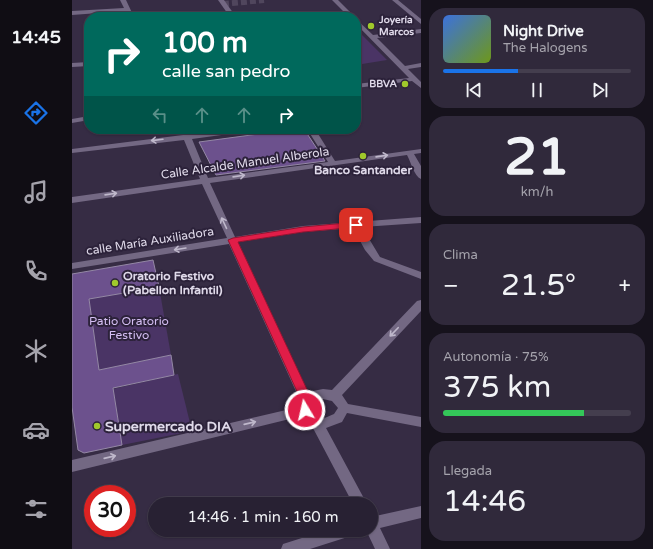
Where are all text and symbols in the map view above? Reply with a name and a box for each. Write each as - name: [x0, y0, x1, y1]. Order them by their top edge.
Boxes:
- place label: Joyería Marcos: [378, 14, 414, 38]
- marker: Joyería Marcos: [366, 21, 376, 31]
- text: Night Drive: [503, 22, 584, 40]
- text: 14:45: [11, 26, 61, 48]
- text: 100 m: [162, 26, 248, 60]
- icon: right: [96, 28, 148, 80]
- text: The Halogens: [503, 40, 587, 56]
- text: calle san pedro: [162, 60, 290, 82]
- place label: BBVA: [369, 78, 398, 90]
- marker: BBVA: [400, 79, 410, 89]
- icon: previous: [463, 79, 485, 101]
- icon: pause: [526, 79, 548, 101]
- icon: next: [589, 79, 611, 101]
- icon: directions: [22, 99, 50, 127]
- icon: left: [149, 104, 171, 126]
- icon: ahead: [191, 104, 213, 126]
- icon: ahead: [233, 104, 255, 126]
- icon: right: [275, 104, 297, 126]
- text: 21: [504, 126, 570, 189]
- one-way arrow: [151, 136, 164, 144]
- street label: Calle Alcalde Manuel Alberola: [160, 144, 330, 182]
- marker: Banco Santander: [358, 151, 368, 161]
- one-way arrow: [375, 153, 388, 160]
- place label: Banco Santander: [314, 163, 412, 177]
- one-way arrow: [232, 172, 245, 180]
- icon: music: [22, 178, 50, 206]
- text: km/h: [521, 184, 553, 200]
- one-way arrow: [104, 190, 117, 198]
- pin: [339, 208, 373, 242]
- icon: arrive: [345, 214, 367, 236]
- one-way arrow: [220, 217, 227, 229]
- street label: calle María Auxiliadora: [85, 224, 215, 258]
- one-way arrow: [174, 245, 187, 253]
- text: Clima: [443, 247, 478, 263]
- icon: phone: [22, 257, 50, 285]
- text: 21.5°: [501, 267, 576, 304]
- place label: Oratorio Festivo (Pabellon Infantil): [123, 269, 223, 297]
- text: −: [443, 273, 459, 299]
- text: +: [619, 273, 631, 299]
- marker: Oratorio Festivo (Pabellon Infantil): [110, 278, 120, 288]
- park label: Patio Oratorio Festivo: [89, 314, 169, 342]
- one-way arrow: [389, 327, 399, 337]
- icon: climate: [22, 337, 50, 365]
- text: Autonomía · 75%: [443, 349, 549, 365]
- text: 375 km: [443, 369, 551, 406]
- position arrow: [284, 389, 326, 431]
- icon: car: [22, 416, 50, 444]
- place label: Supermercado DIA: [105, 418, 232, 435]
- one-way arrow: [243, 419, 256, 427]
- marker: Supermercado DIA: [92, 421, 102, 431]
- one-way arrow: [103, 452, 116, 460]
- text: Llegada: [443, 463, 492, 479]
- text: 14:46: [443, 483, 526, 520]
- speed limit sign: 30: [84, 485, 136, 537]
- icon: filters: [22, 495, 50, 523]
- text: 14:46 · 1 min · 160 m: [188, 508, 338, 526]

